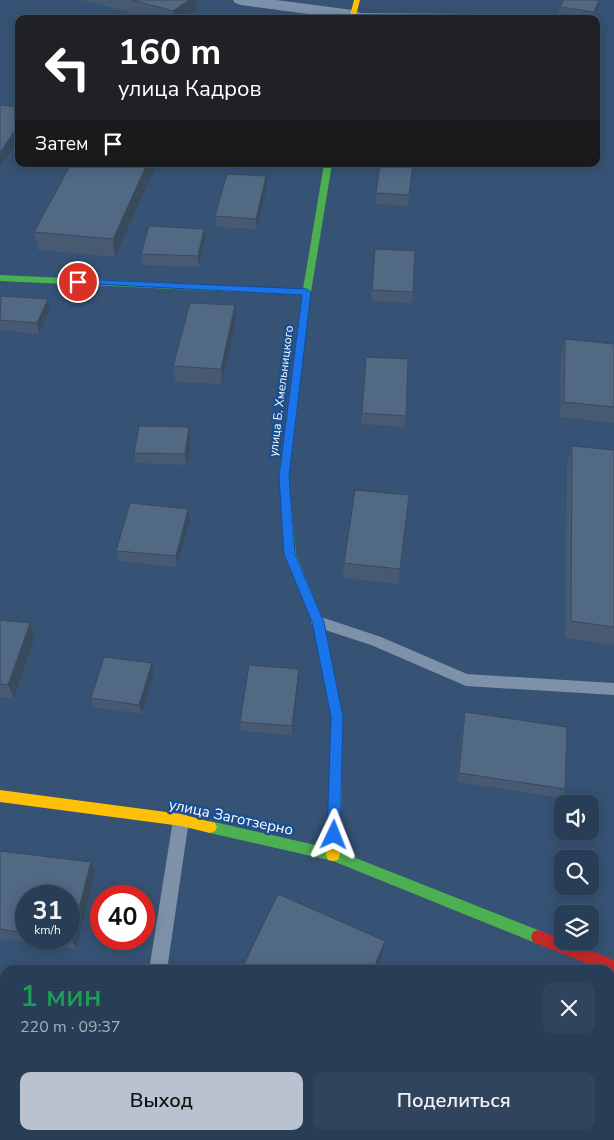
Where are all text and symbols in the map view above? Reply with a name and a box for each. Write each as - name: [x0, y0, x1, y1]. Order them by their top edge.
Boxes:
- text: 160 m: [118, 29, 221, 76]
- icon: left: [35, 35, 100, 100]
- text: улица Кадров: [118, 74, 262, 104]
- icon: arrive: [99, 130, 127, 158]
- text: Затем: [35, 131, 89, 157]
- pin: [57, 261, 99, 303]
- icon: arrive: [64, 268, 92, 296]
- street label: улица Б. Хмельницкого: [265, 324, 297, 458]
- street label: улица Заготзерно: [167, 794, 295, 840]
- map controls: [554, 795, 599, 950]
- button: sound: [554, 795, 599, 840]
- position arrow: [307, 808, 359, 860]
- button: search: [554, 850, 599, 895]
- speed limit sign: 40: [90, 885, 155, 950]
- text: 31: [32, 894, 63, 928]
- button: layers: [554, 905, 599, 950]
- text: km/h: [34, 922, 61, 938]
- text: 1 мин: [20, 976, 102, 1017]
- button: close: [543, 982, 595, 1034]
- text: 220 m · 09:37: [20, 1016, 121, 1038]
- button: Выход: [20, 1072, 303, 1130]
- button: Поделиться: [313, 1072, 595, 1130]

